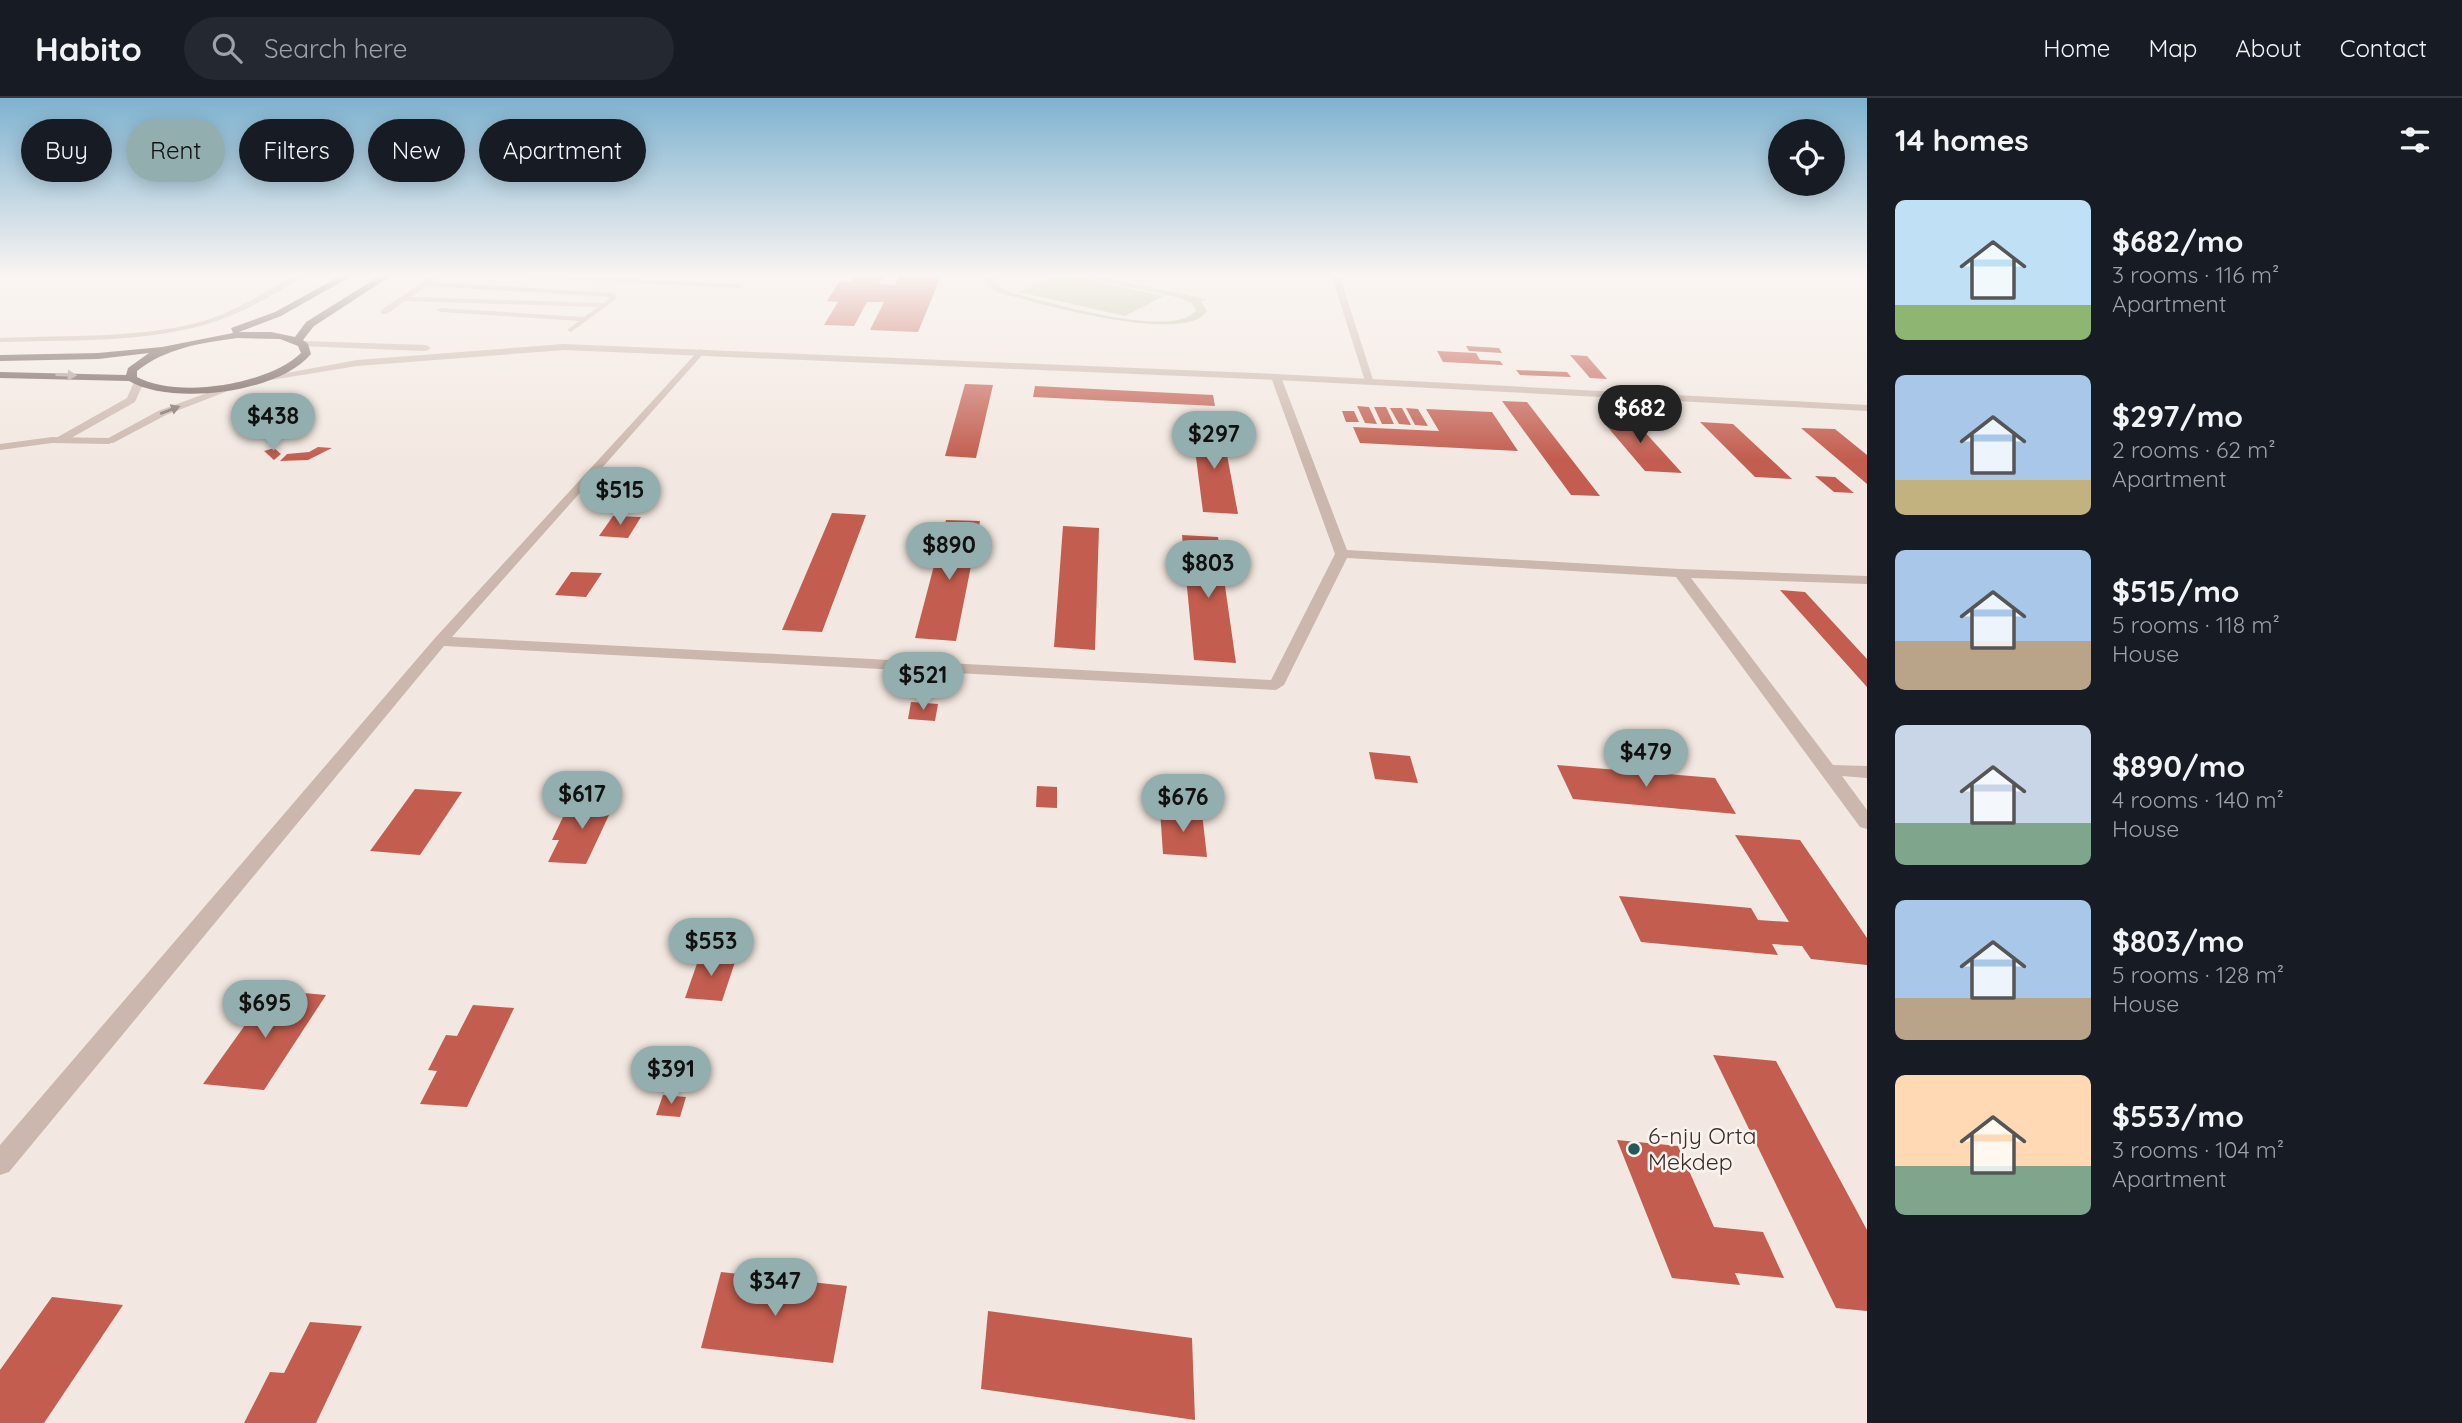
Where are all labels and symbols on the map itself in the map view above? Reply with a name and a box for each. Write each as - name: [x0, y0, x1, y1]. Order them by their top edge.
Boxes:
- one-way arrow: [55, 369, 77, 380]
- pin: $682: [1599, 386, 1681, 445]
- pin: $438: [232, 394, 314, 453]
- one-way arrow: [160, 404, 181, 415]
- pin: $297: [1173, 412, 1255, 471]
- pin: $515: [579, 468, 661, 527]
- pin: $890: [908, 522, 990, 582]
- pin: $803: [1167, 540, 1249, 600]
- pin: $521: [882, 652, 964, 712]
- pin: $479: [1605, 730, 1687, 789]
- pin: $617: [541, 772, 623, 831]
- pin: $676: [1142, 774, 1224, 834]
- pin: $553: [670, 918, 752, 978]
- pin: $695: [224, 981, 306, 1040]
- pin: $391: [630, 1046, 712, 1106]
- place label: 6-njy Orta Mekdep: [1648, 1121, 1756, 1176]
- marker: 6-njy Orta Mekdep: [1626, 1141, 1642, 1157]
- pin: $347: [734, 1258, 816, 1318]

